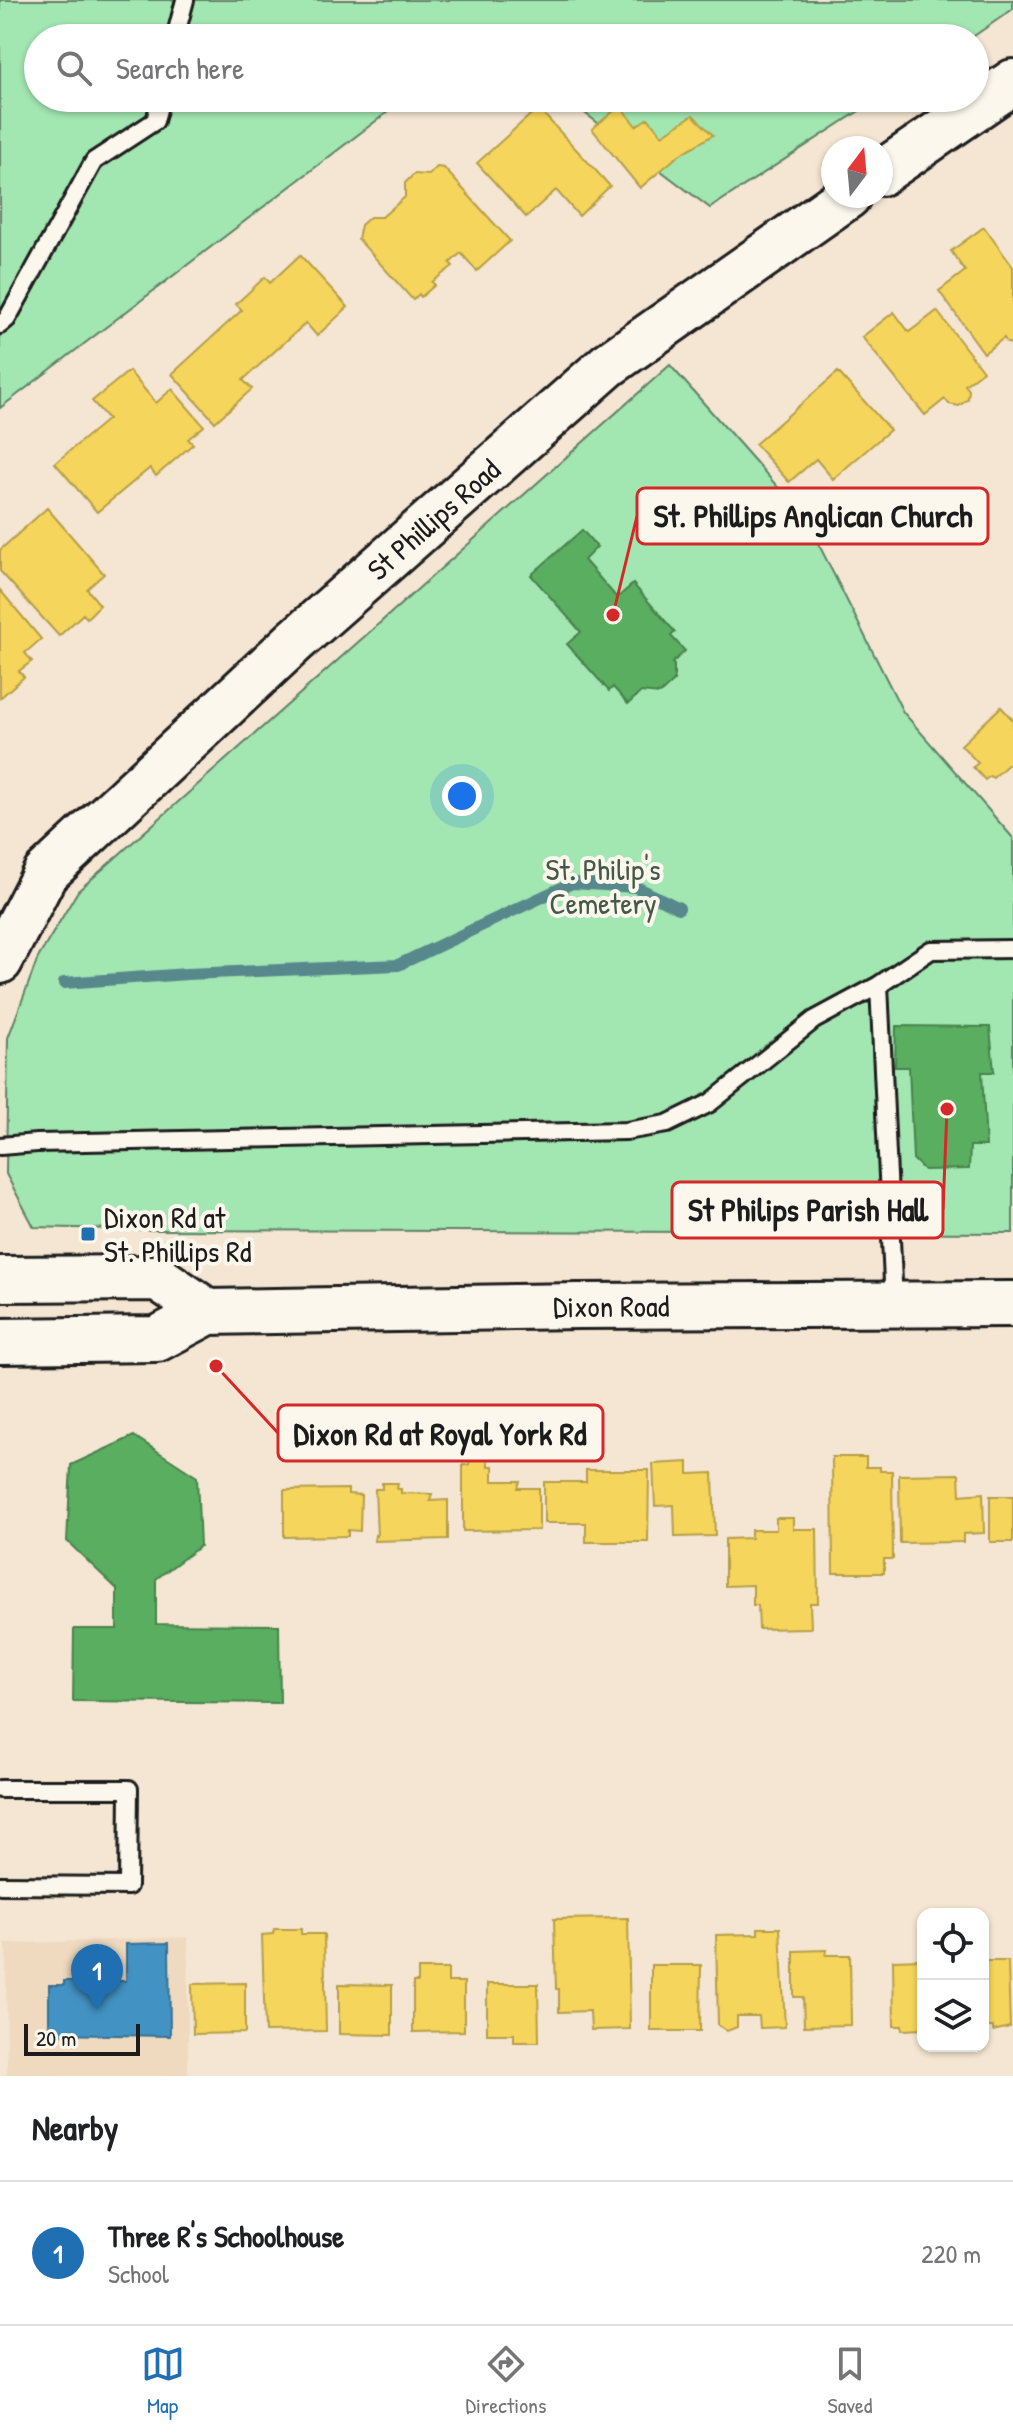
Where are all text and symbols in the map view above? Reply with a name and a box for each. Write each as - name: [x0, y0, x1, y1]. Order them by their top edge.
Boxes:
- search box: [24, 24, 989, 112]
- icon: search: [52, 46, 96, 90]
- text: Search here: [116, 48, 244, 88]
- north arrow: [821, 136, 893, 208]
- street label: St Phillips Road: [358, 449, 509, 589]
- callout: St. Phillips Anglican Church: [637, 488, 988, 544]
- text: St. Phillips Anglican Church: [654, 494, 973, 538]
- your location: [442, 776, 482, 816]
- park label: St. Philip's Cemetery: [545, 849, 661, 923]
- callout: St Philips Parish Hall: [672, 1182, 943, 1238]
- text: St Philips Parish Hall: [688, 1188, 929, 1232]
- place label: Dixon Rd at St. Phillips Rd: [104, 1197, 252, 1271]
- marker: Dixon Rd at St. Phillips Rd: [79, 1225, 97, 1243]
- street label: Dixon Road: [553, 1286, 670, 1326]
- callout: Dixon Rd at Royal York Rd: [278, 1405, 603, 1461]
- text: Dixon Rd at Royal York Rd: [293, 1412, 587, 1456]
- map controls: [917, 1908, 989, 2052]
- button: locate: [917, 1908, 989, 1980]
- pin: 1: [71, 1944, 123, 2010]
- button: layers: [917, 1980, 989, 2052]
- scale bar: [24, 2020, 140, 2056]
- text: 20 m: [36, 2023, 76, 2053]
- text: Nearby: [32, 2105, 118, 2151]
- text: Three R's Schoolhouse: [108, 2216, 344, 2256]
- text: 1: [53, 2236, 63, 2271]
- text: 220 m: [921, 2236, 981, 2271]
- text: School: [108, 2256, 169, 2291]
- tab: Map: [141, 2342, 185, 2420]
- tab: Directions: [466, 2342, 547, 2420]
- tab: Saved: [828, 2342, 872, 2420]

